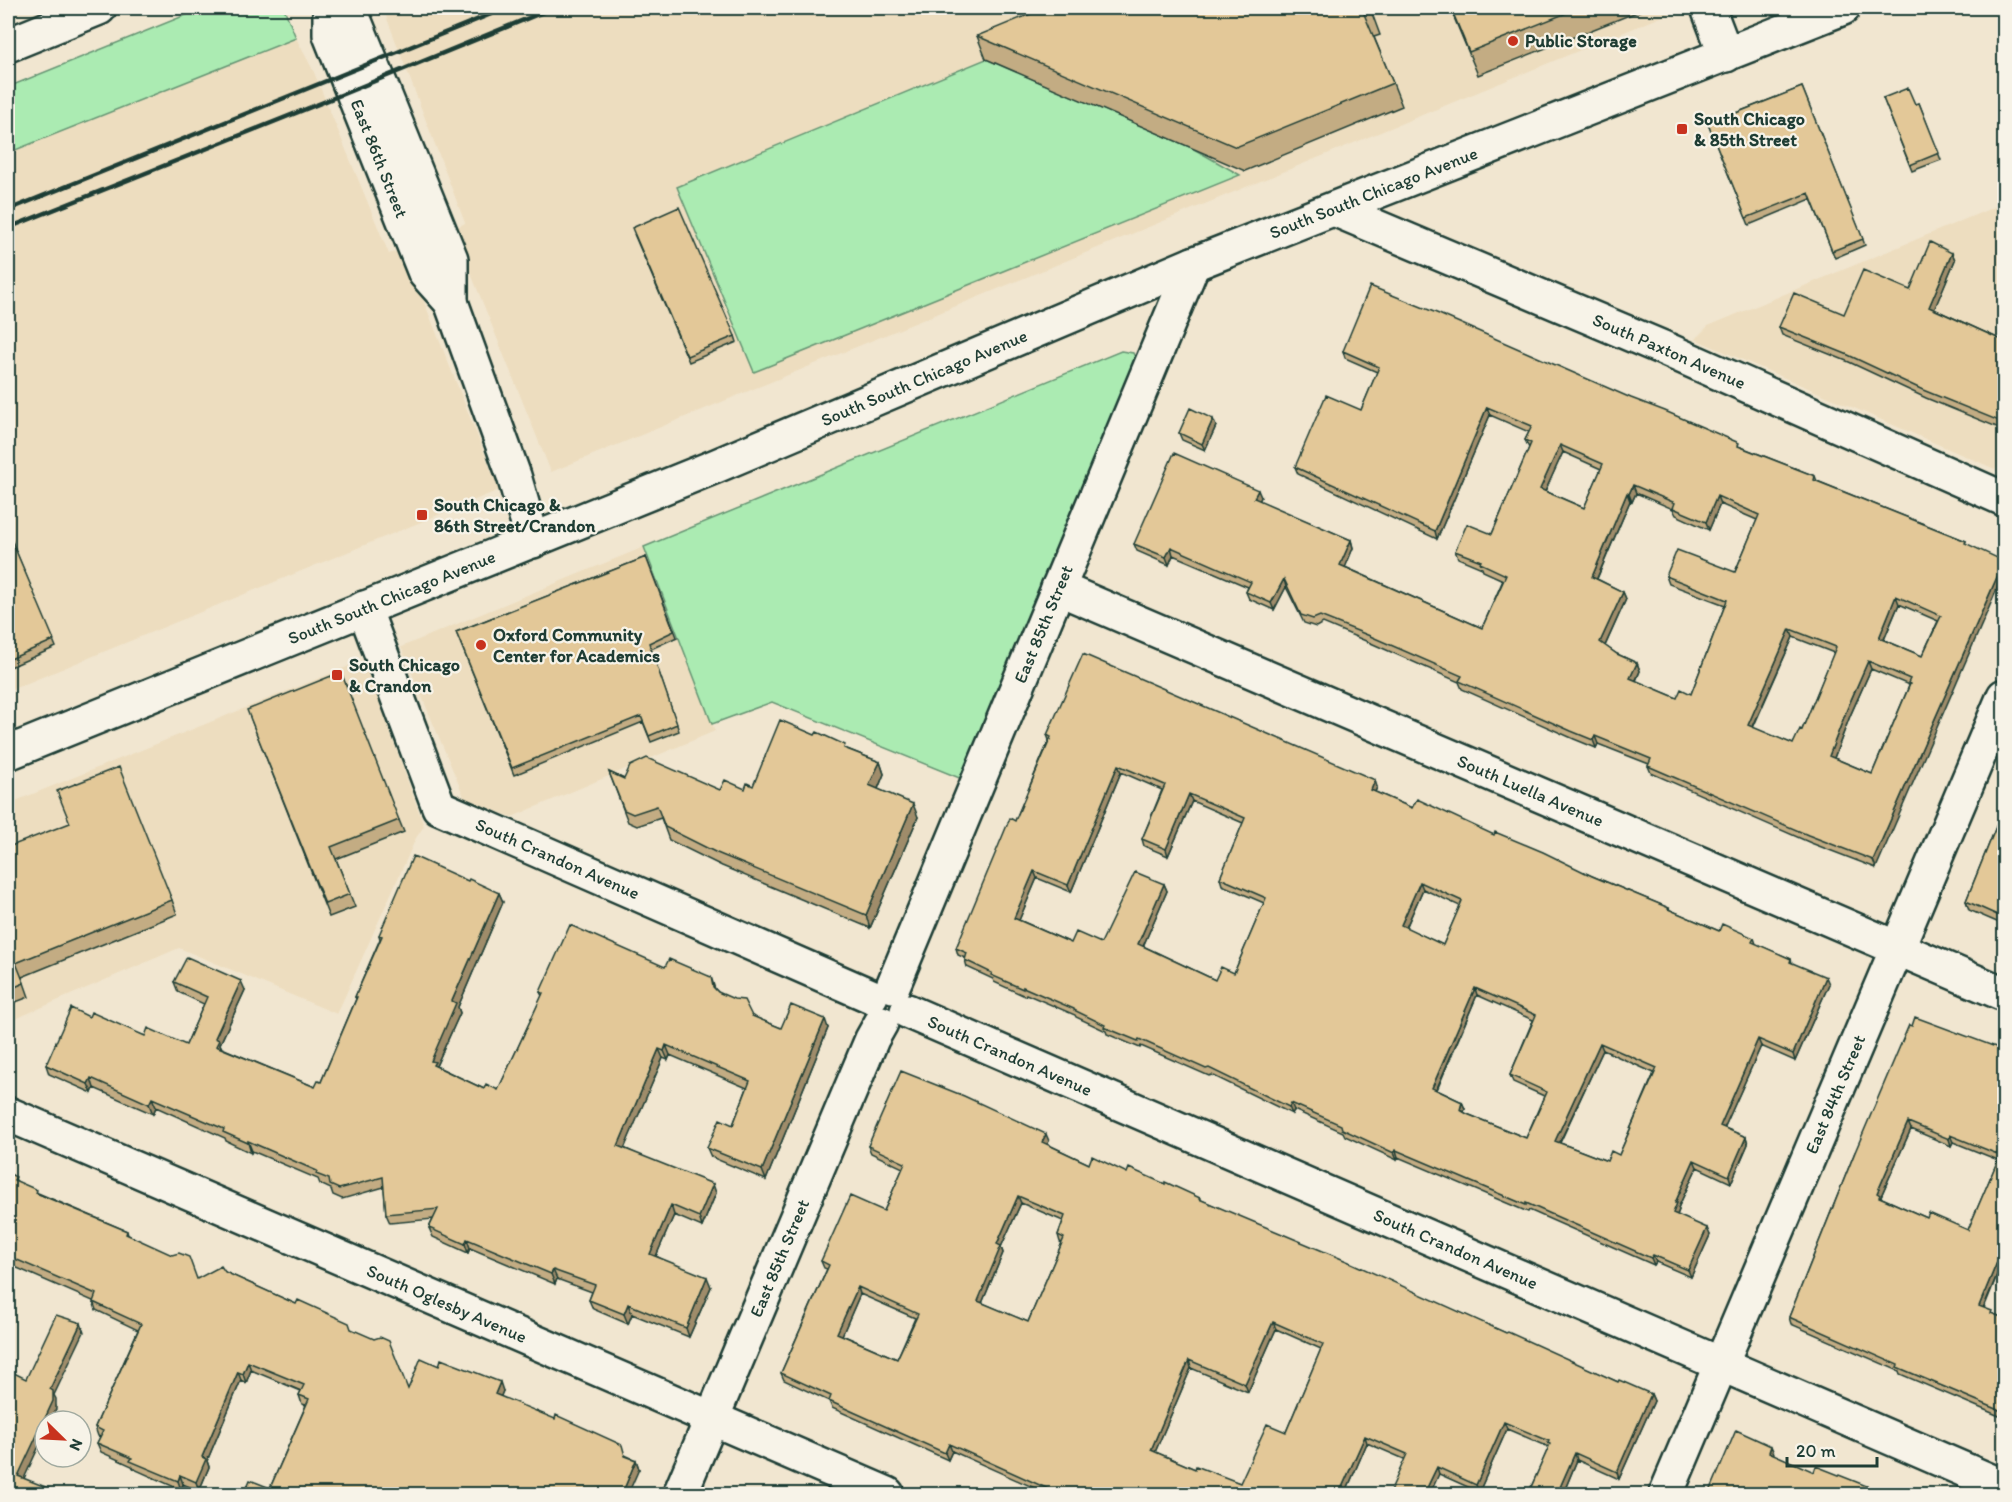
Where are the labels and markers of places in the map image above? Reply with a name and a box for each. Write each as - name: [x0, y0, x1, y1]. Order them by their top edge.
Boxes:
- place label: Public Storage: [1525, 30, 1637, 52]
- marker: Public Storage: [1506, 34, 1520, 48]
- place label: South Chicago & 85th Street: [1694, 108, 1805, 151]
- marker: South Chicago & 85th Street: [1675, 122, 1689, 136]
- place label: South Chicago & 86th Street/Crandon: [434, 494, 596, 537]
- marker: South Chicago & 86th Street/Crandon: [415, 508, 429, 522]
- place label: Oxford Community Center for Academics: [493, 624, 660, 667]
- marker: Oxford Community Center for Academics: [474, 638, 488, 652]
- place label: South Chicago & Crandon: [349, 654, 460, 697]
- marker: South Chicago & Crandon: [330, 668, 344, 682]

